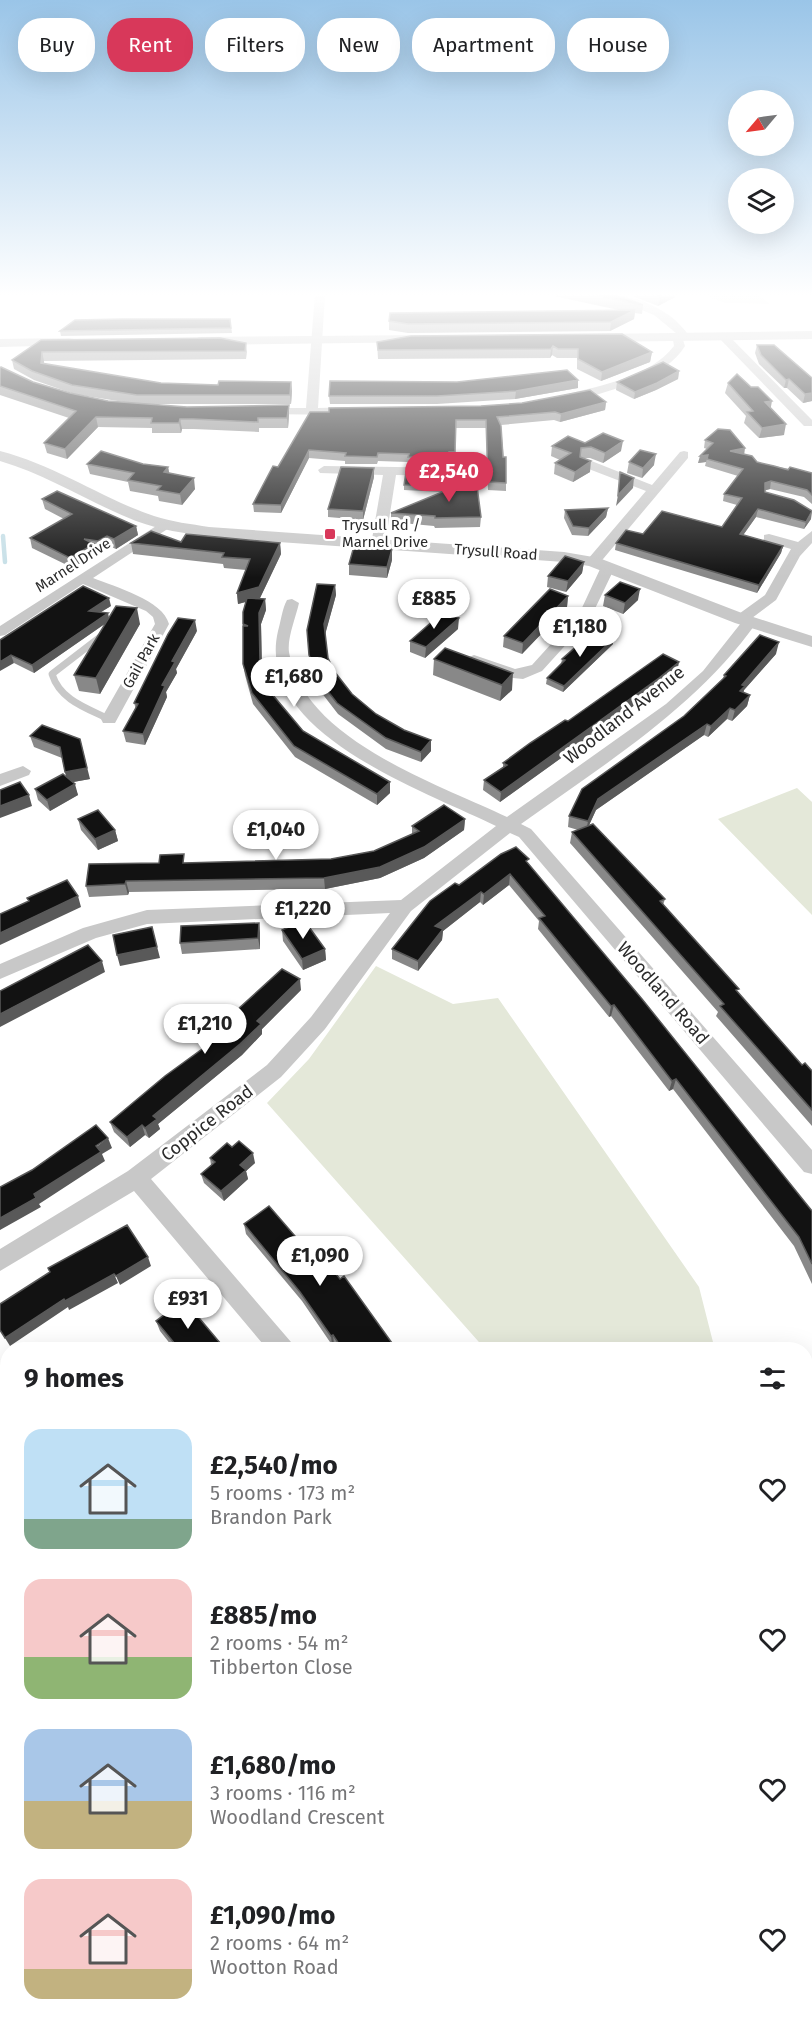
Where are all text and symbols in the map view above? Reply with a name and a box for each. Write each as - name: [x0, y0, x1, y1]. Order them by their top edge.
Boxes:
- chip: Buy: [18, 18, 95, 72]
- chip: Rent: [107, 18, 193, 72]
- chip: Filters: [205, 18, 305, 72]
- chip: New: [317, 18, 400, 72]
- chip: Apartment: [412, 18, 555, 72]
- chip: House: [567, 18, 669, 72]
- north arrow: [728, 90, 794, 156]
- map controls: [728, 90, 794, 234]
- button: layers: [728, 168, 794, 234]
- pin: £2,540: [400, 452, 498, 503]
- text: £2,540: [419, 459, 479, 483]
- place label: Trysull Rd / Marnel Drive: [342, 516, 428, 551]
- marker: Trysull Rd / Marnel Drive: [323, 527, 337, 541]
- street label: Marnel Drive: [32, 534, 114, 596]
- street label: Trysull Road: [454, 540, 538, 564]
- pin: £885: [398, 579, 470, 630]
- text: £885: [412, 586, 456, 610]
- pin: £1,180: [531, 607, 629, 658]
- text: £1,180: [553, 614, 607, 638]
- street label: Gail Park: [119, 630, 164, 691]
- pin: £1,680: [245, 657, 343, 708]
- street label: Woodland Avenue: [559, 661, 689, 769]
- text: £1,680: [265, 664, 323, 688]
- pin: £1,040: [227, 810, 325, 861]
- text: £1,040: [247, 817, 305, 841]
- pin: £1,220: [254, 889, 352, 940]
- text: £1,220: [275, 896, 331, 920]
- street label: Woodland Road: [612, 937, 714, 1049]
- pin: £1,210: [156, 1004, 254, 1055]
- text: £1,210: [178, 1011, 232, 1035]
- street label: Coppice Road: [156, 1080, 258, 1166]
- pin: £1,090: [271, 1236, 369, 1287]
- text: £1,090: [291, 1243, 349, 1267]
- pin: £931: [152, 1279, 224, 1330]
- text: £931: [168, 1286, 208, 1310]
- icon: filters: [756, 1362, 789, 1395]
- text: 9 homes: [24, 1363, 124, 1394]
- text: £2,540/mo: [210, 1450, 338, 1481]
- icon: home: [72, 1453, 144, 1525]
- icon: heart: [756, 1473, 789, 1506]
- text: 5 rooms · 173 m²: [210, 1481, 355, 1505]
- text: Brandon Park: [210, 1505, 332, 1529]
- text: £885/mo: [210, 1600, 317, 1631]
- icon: home: [72, 1603, 144, 1675]
- icon: heart: [756, 1623, 789, 1656]
- text: 2 rooms · 54 m²: [210, 1631, 349, 1655]
- text: Tibberton Close: [210, 1655, 353, 1679]
- text: £1,680/mo: [210, 1750, 336, 1781]
- icon: home: [72, 1753, 144, 1825]
- icon: heart: [756, 1773, 789, 1806]
- text: 3 rooms · 116 m²: [210, 1781, 356, 1805]
- text: Woodland Crescent: [210, 1805, 385, 1829]
- text: £1,090/mo: [210, 1900, 336, 1931]
- icon: home: [72, 1903, 144, 1975]
- icon: heart: [756, 1923, 789, 1956]
- text: 2 rooms · 64 m²: [210, 1931, 349, 1955]
- text: Wootton Road: [210, 1955, 339, 1979]

